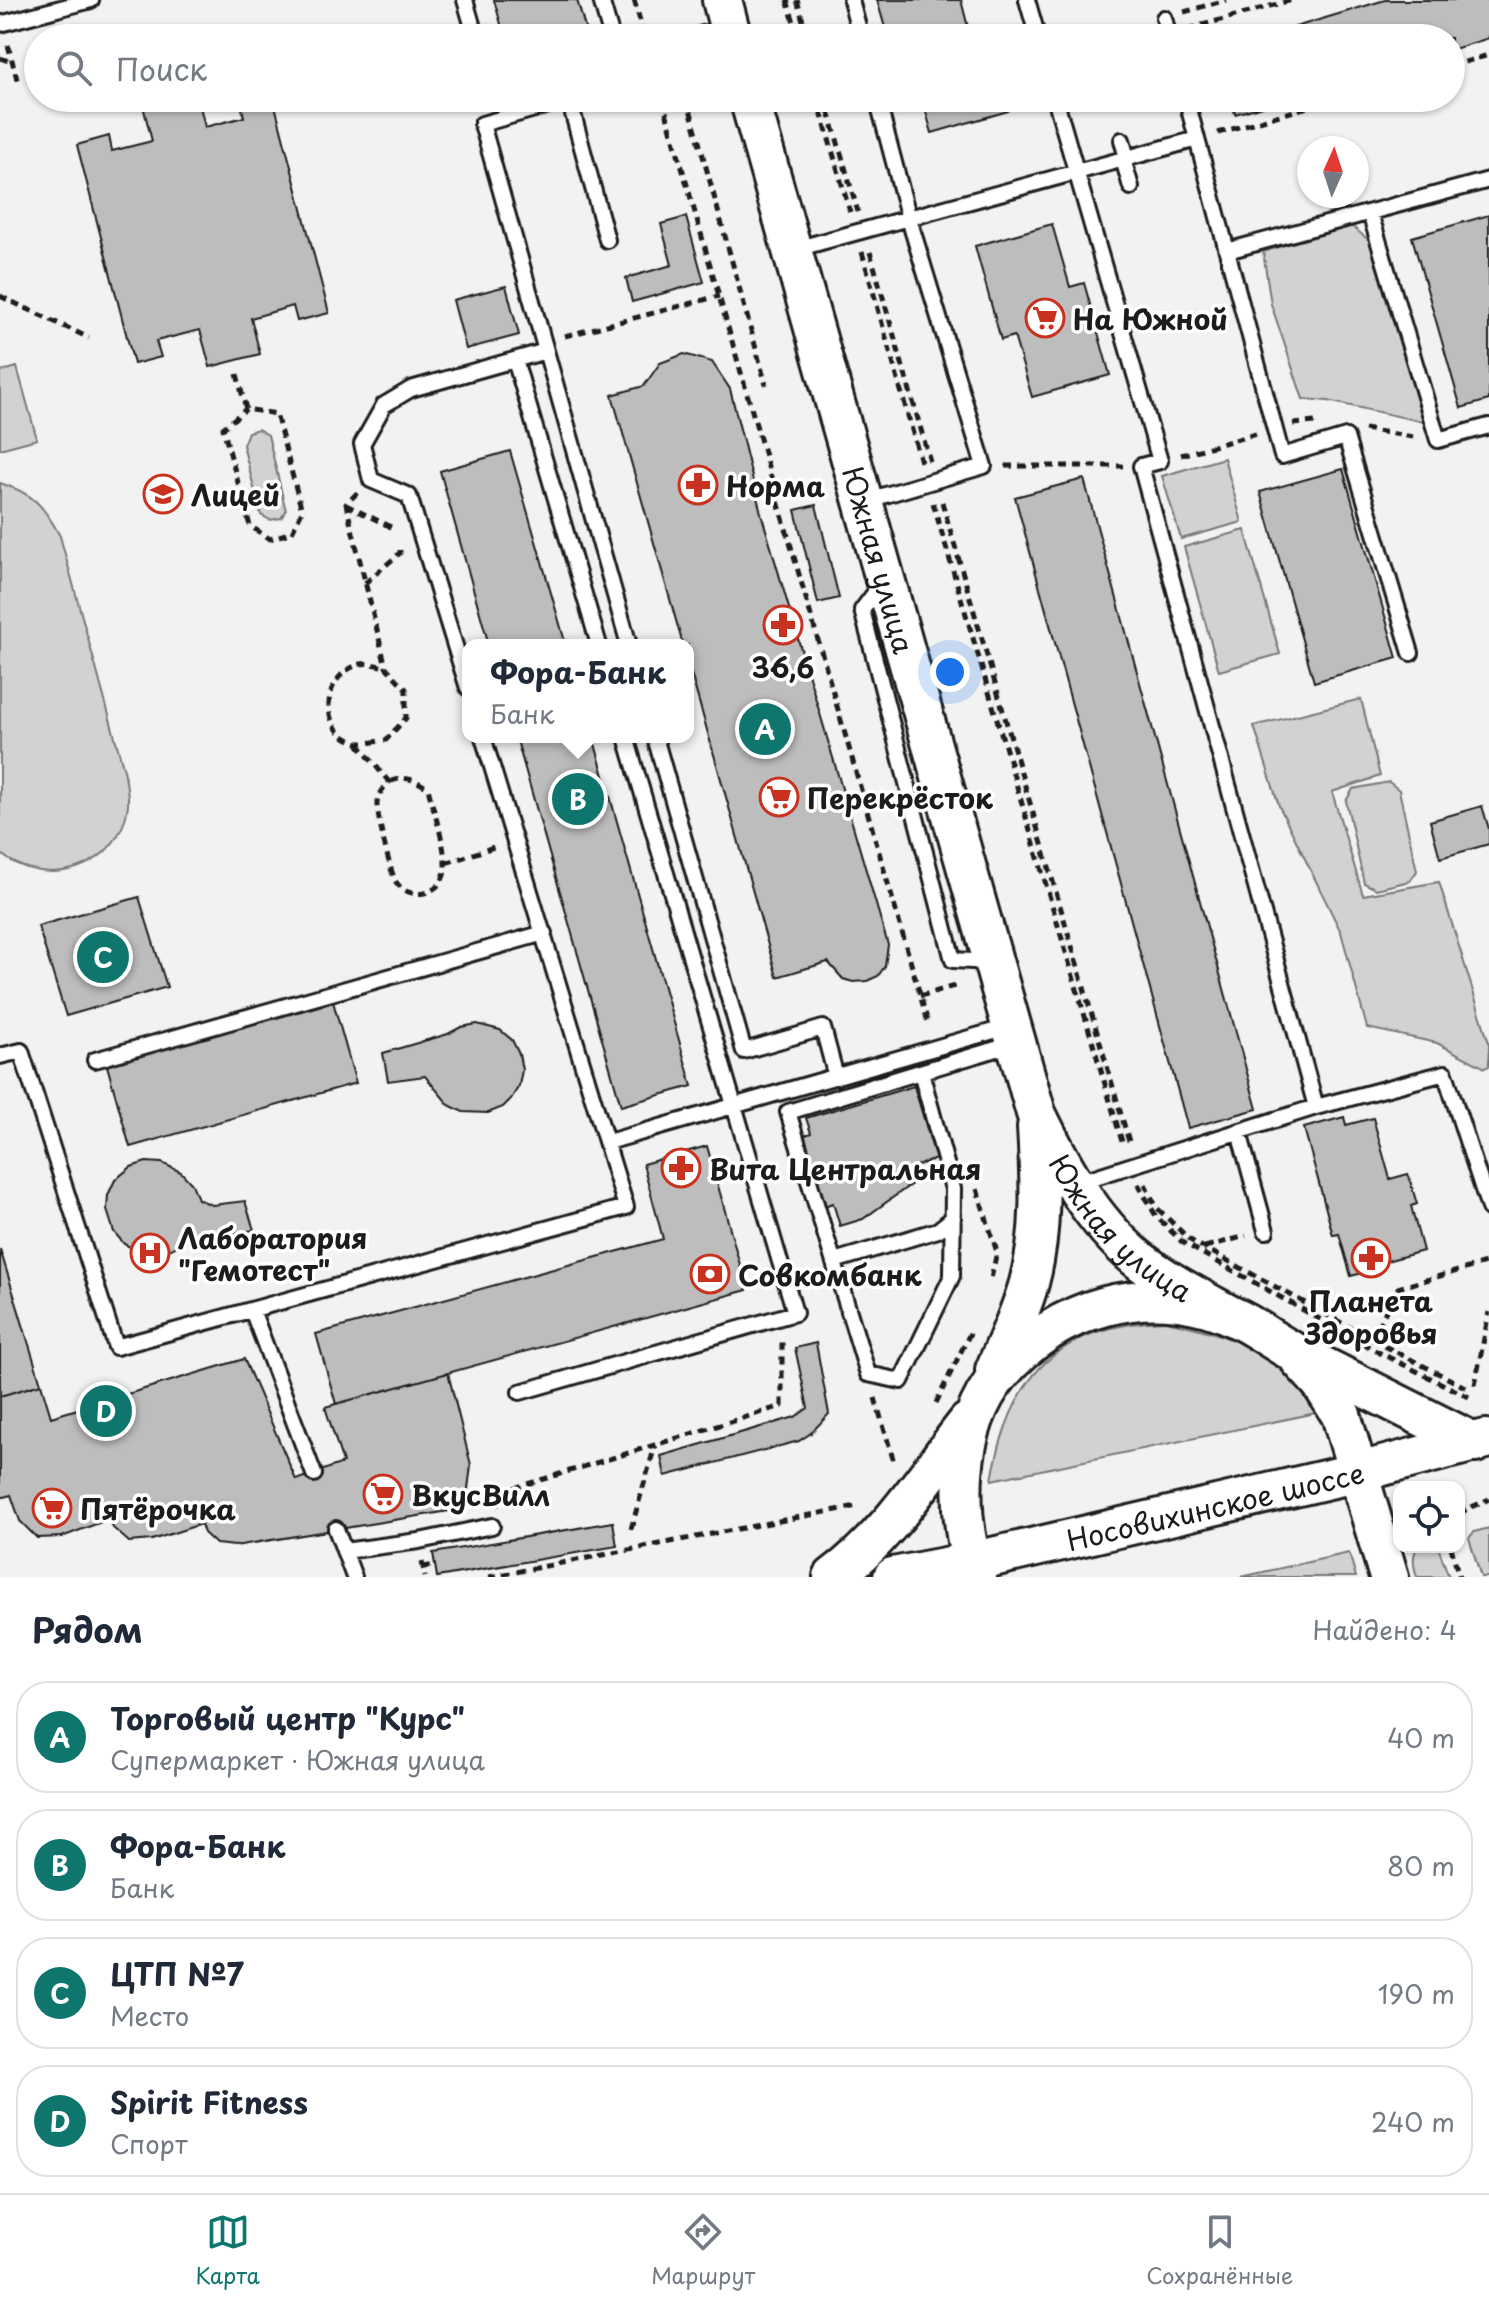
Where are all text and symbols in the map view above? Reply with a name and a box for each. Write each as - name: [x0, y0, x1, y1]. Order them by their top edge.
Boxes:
- search box: [24, 24, 1465, 112]
- icon: search: [52, 46, 96, 90]
- text: Поиск: [116, 46, 207, 91]
- north arrow: [1297, 136, 1369, 208]
- supermarket icon: На Южной: [1024, 297, 1066, 339]
- place label: На Южной: [1073, 297, 1228, 340]
- street label: Южная улица: [833, 461, 927, 659]
- pharmacy icon: Норма: [677, 464, 719, 506]
- place label: Норма: [726, 464, 825, 507]
- school or university icon: Лицей: [142, 473, 184, 515]
- place label: Лицей: [191, 473, 280, 516]
- pharmacy icon: 36,6: [762, 604, 804, 646]
- popup: [462, 639, 694, 743]
- place label: 36,6: [751, 645, 815, 688]
- text: Фора-Банк: [490, 649, 666, 694]
- your location: [930, 652, 970, 692]
- text: Банк: [490, 694, 554, 733]
- pin: A: [739, 699, 791, 759]
- pin: B: [552, 769, 604, 829]
- supermarket icon: Перекрёсток: [758, 776, 800, 818]
- place label: Перекрёсток: [807, 776, 993, 819]
- pin: C: [77, 927, 129, 987]
- street label: Южная улица: [1040, 1146, 1201, 1312]
- pharmacy icon: Вита Центральная: [660, 1147, 702, 1189]
- place label: Вита Центральная: [709, 1147, 981, 1190]
- place label: Лаборатория "Гемотест": [178, 1216, 367, 1291]
- hospital icon: Лаборатория "Гемотест": [129, 1232, 171, 1274]
- pharmacy icon: Планета Здоровья: [1350, 1237, 1392, 1279]
- bank icon: Совкомбанк: [689, 1253, 731, 1295]
- place label: Совкомбанк: [738, 1253, 922, 1296]
- place label: Планета Здоровья: [1303, 1279, 1438, 1354]
- pin: D: [80, 1381, 132, 1441]
- street label: Носовихинское шоссе: [1062, 1450, 1368, 1561]
- supermarket icon: ВкусВилл: [362, 1473, 404, 1515]
- place label: ВкусВилл: [411, 1473, 550, 1516]
- map controls: [1393, 1481, 1465, 1553]
- button: locate: [1393, 1481, 1465, 1553]
- supermarket icon: Пятёрочка: [31, 1487, 73, 1529]
- place label: Пятёрочка: [80, 1487, 236, 1530]
- text: Рядом: [32, 1603, 143, 1655]
- text: Найдено: 4: [1312, 1610, 1457, 1649]
- text: Торговый центр "Курс": [110, 1695, 465, 1740]
- text: A: [50, 1718, 70, 1757]
- text: 40 m: [1387, 1718, 1455, 1757]
- text: Супермаркет · Южная улица: [110, 1740, 485, 1779]
- text: Фора-Банк: [110, 1823, 285, 1868]
- text: B: [51, 1846, 69, 1885]
- text: 80 m: [1387, 1846, 1455, 1885]
- text: Банк: [110, 1868, 174, 1907]
- text: ЦТП №7: [110, 1951, 244, 1996]
- text: C: [50, 1974, 70, 2013]
- text: 190 m: [1378, 1974, 1455, 2013]
- text: Место: [110, 1996, 189, 2035]
- text: Spirit Fitness: [110, 2079, 308, 2124]
- text: D: [50, 2102, 70, 2141]
- text: 240 m: [1371, 2102, 1455, 2141]
- text: Спорт: [110, 2124, 188, 2163]
- tab: Карта: [196, 2210, 260, 2291]
- tab: Маршрут: [651, 2210, 755, 2291]
- tab: Сохранённые: [1146, 2210, 1293, 2291]

